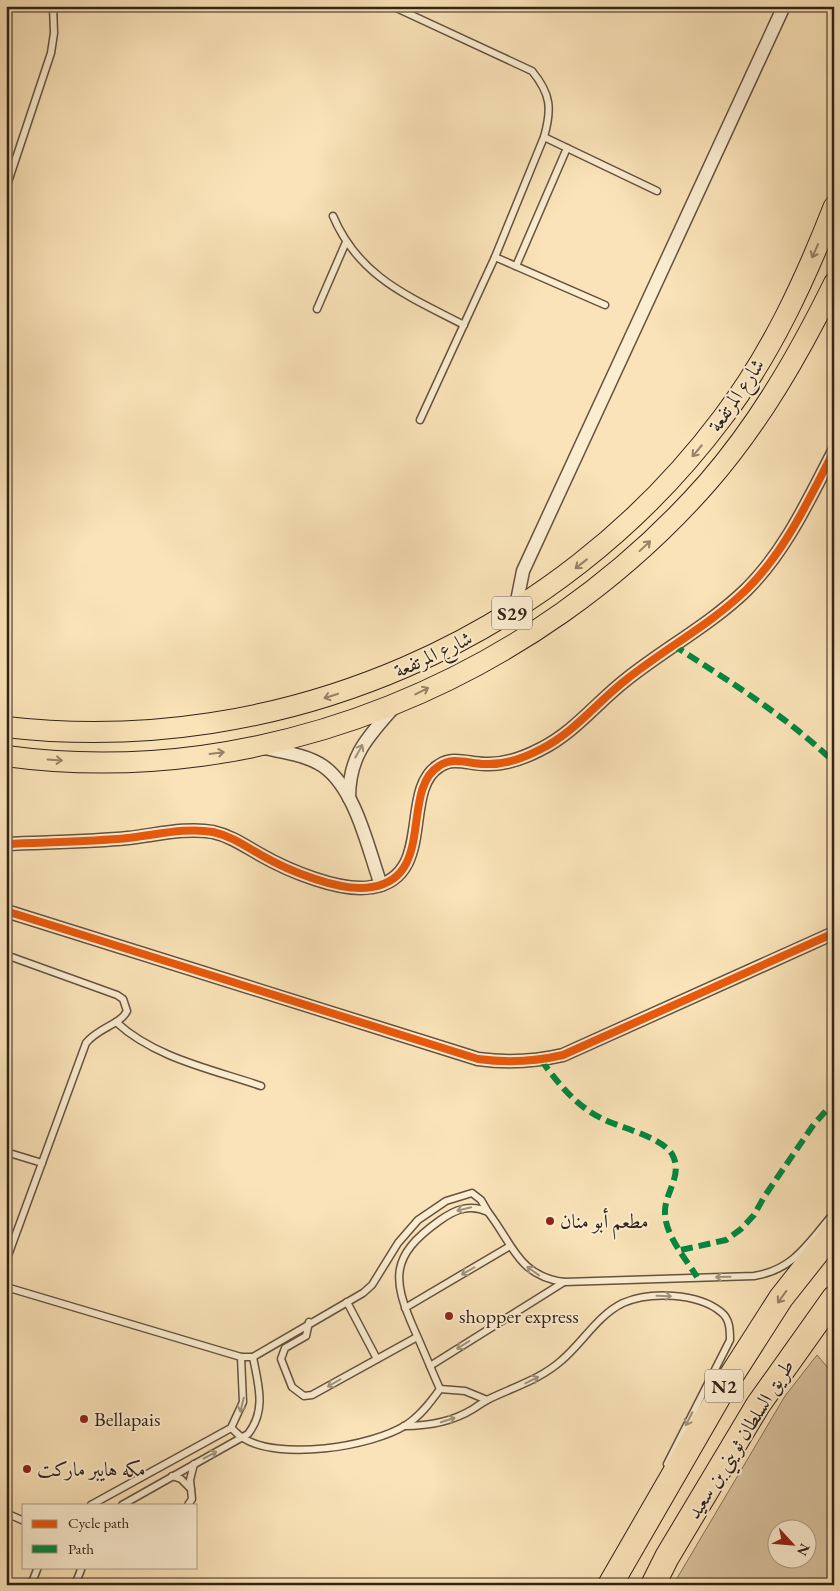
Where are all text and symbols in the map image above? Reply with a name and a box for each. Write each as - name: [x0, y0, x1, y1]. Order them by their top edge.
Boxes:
- one-way arrow: [810, 243, 820, 258]
- street label: شارع المرتفعة: [702, 353, 774, 440]
- one-way arrow: [692, 444, 703, 457]
- one-way arrow: [638, 540, 651, 552]
- one-way arrow: [575, 558, 588, 569]
- road number: S29: [492, 596, 532, 630]
- street label: شارع المرتفعة: [390, 625, 478, 688]
- one-way arrow: [414, 686, 429, 696]
- one-way arrow: [323, 692, 339, 702]
- one-way arrow: [354, 743, 364, 758]
- one-way arrow: [209, 748, 225, 758]
- one-way arrow: [47, 755, 63, 765]
- one-way arrow: [457, 1205, 473, 1214]
- place label: مطعم أبو منان: [560, 1207, 649, 1240]
- marker: مطعم أبو منان: [544, 1215, 556, 1227]
- one-way arrow: [462, 1266, 476, 1276]
- one-way arrow: [526, 1266, 540, 1276]
- one-way arrow: [716, 1272, 732, 1282]
- one-way arrow: [777, 1290, 787, 1304]
- one-way arrow: [656, 1291, 672, 1300]
- place label: shopper express: [459, 1303, 579, 1329]
- marker: shopper express: [443, 1310, 455, 1322]
- one-way arrow: [457, 1340, 471, 1350]
- street label: طريق السلطان ثويني بن سعيد: [680, 1354, 804, 1526]
- road number: N2: [705, 1370, 743, 1402]
- one-way arrow: [524, 1375, 539, 1384]
- one-way arrow: [327, 1378, 342, 1388]
- one-way arrow: [237, 1397, 246, 1413]
- place label: Bellapais: [94, 1406, 160, 1432]
- one-way arrow: [684, 1411, 693, 1426]
- marker: Bellapais: [78, 1413, 90, 1425]
- one-way arrow: [439, 1415, 455, 1424]
- one-way arrow: [202, 1450, 217, 1460]
- place label: مكه هايبر ماركت: [37, 1456, 145, 1482]
- marker: مكه هايبر ماركت: [21, 1463, 33, 1475]
- legend: [22, 1504, 198, 1568]
- text: Cycle path: [68, 1513, 130, 1532]
- north arrow: [768, 1518, 818, 1568]
- text: Path: [68, 1539, 94, 1558]
- text: N: [793, 1541, 814, 1559]

